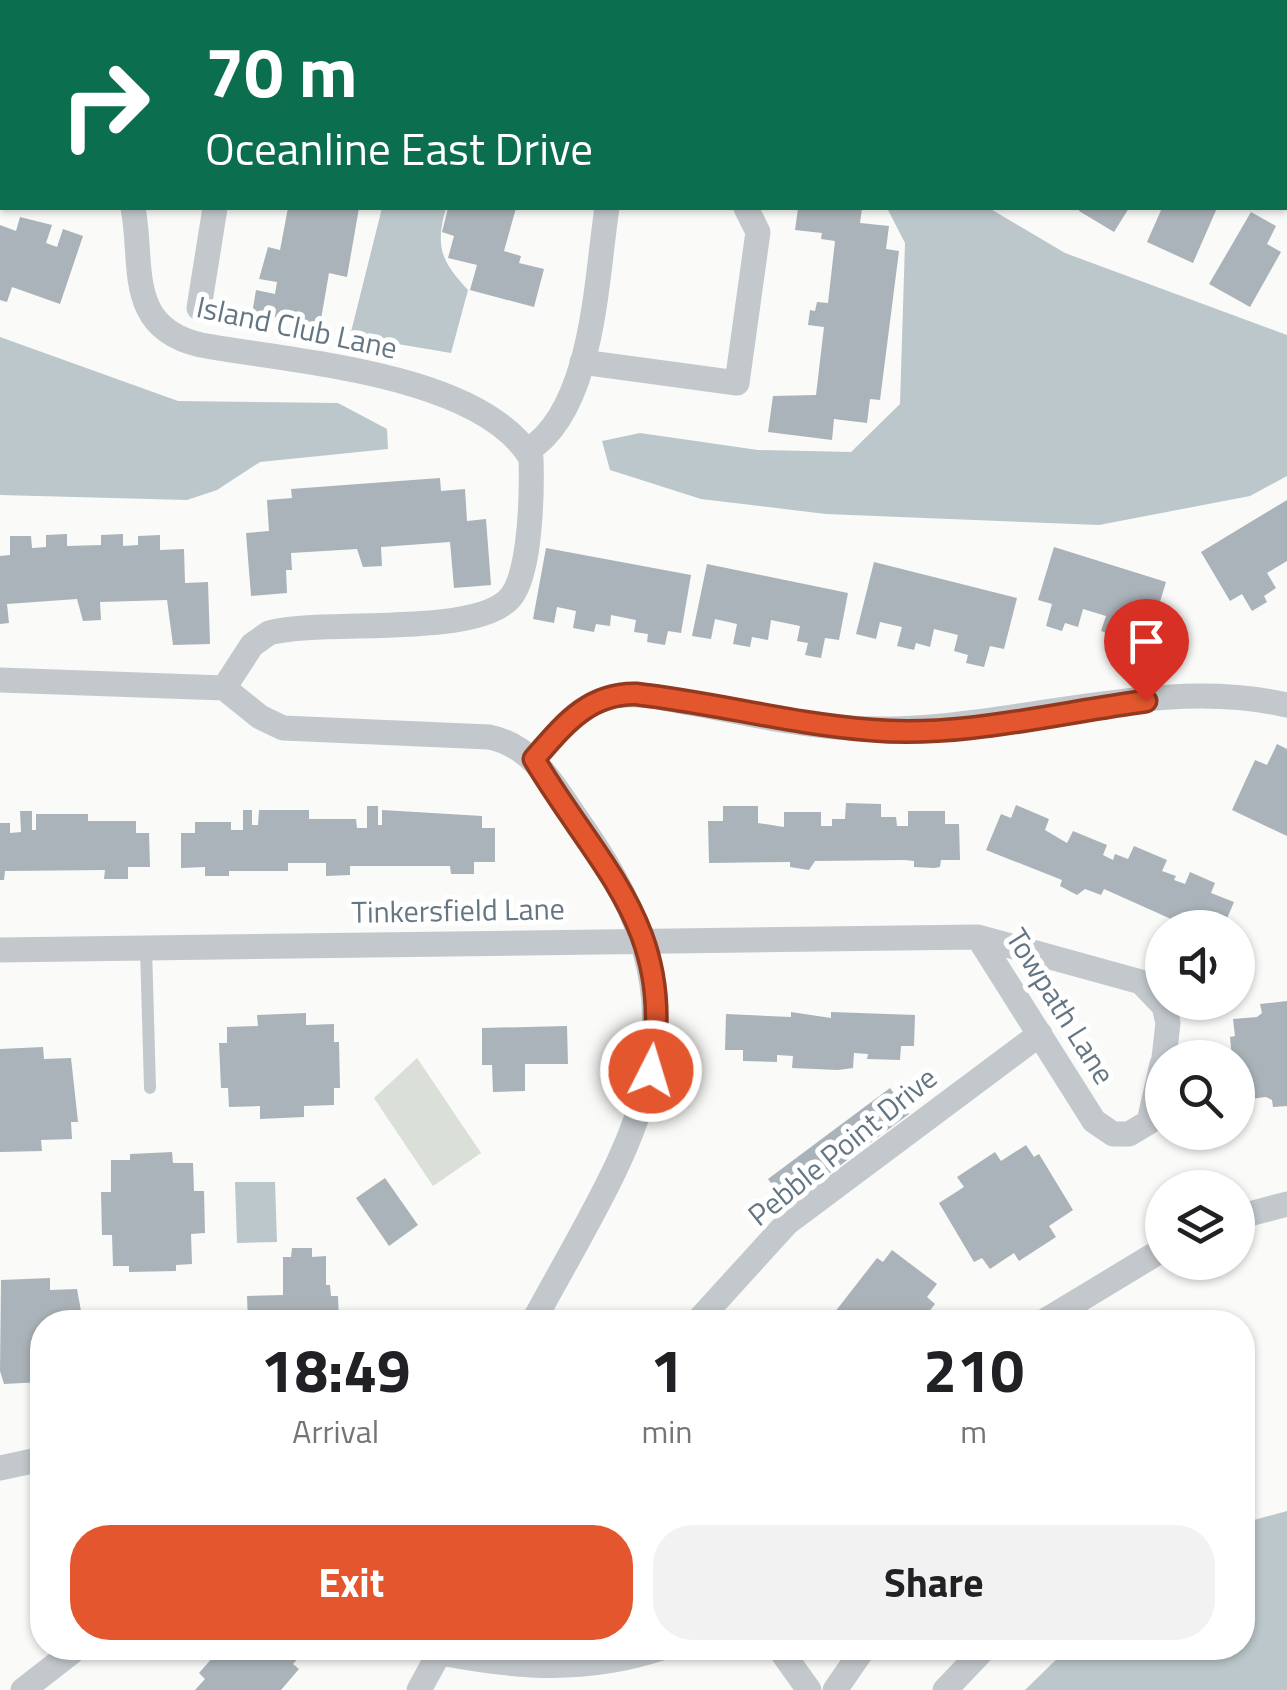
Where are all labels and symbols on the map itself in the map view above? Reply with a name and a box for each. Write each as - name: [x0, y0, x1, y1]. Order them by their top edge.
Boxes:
- street label: Island Club Lane: [192, 283, 402, 371]
- pin: [1104, 599, 1189, 702]
- street label: Tinkersfield Lane: [351, 885, 565, 935]
- street label: Towpath Lane: [995, 919, 1127, 1093]
- position arrow: [599, 1019, 703, 1123]
- street label: Pebble Point Drive: [737, 1055, 947, 1237]

